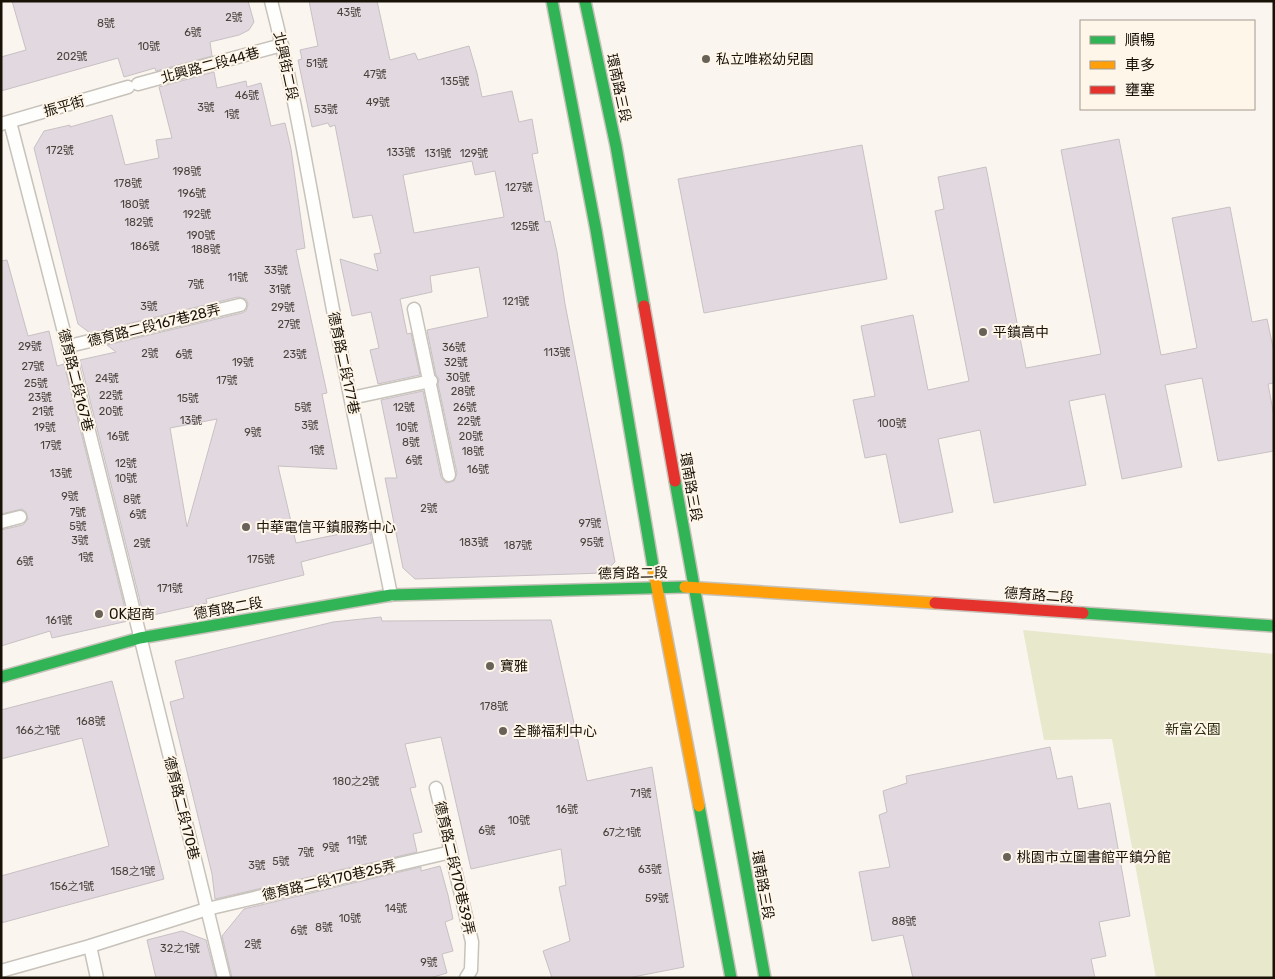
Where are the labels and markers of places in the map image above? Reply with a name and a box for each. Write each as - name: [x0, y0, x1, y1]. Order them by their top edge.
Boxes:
- place label: 私立唯崧幼兒園: [716, 51, 814, 68]
- marker: 私立唯崧幼兒園: [700, 53, 712, 65]
- place label: 平鎮高中: [993, 324, 1049, 341]
- marker: 平鎮高中: [977, 326, 989, 338]
- place label: 中華電信平鎮服務中心: [256, 519, 396, 536]
- marker: 中華電信平鎮服務中心: [240, 521, 252, 533]
- place label: OK超商: [109, 606, 155, 623]
- marker: OK超商: [93, 608, 105, 620]
- place label: 寶雅: [500, 658, 528, 675]
- marker: 寶雅: [484, 660, 496, 672]
- place label: 全聯福利中心: [513, 723, 597, 740]
- marker: 全聯福利中心: [497, 725, 509, 737]
- place label: 桃園市立圖書館平鎮分館: [1017, 849, 1171, 866]
- marker: 桃園市立圖書館平鎮分館: [1001, 851, 1013, 863]

